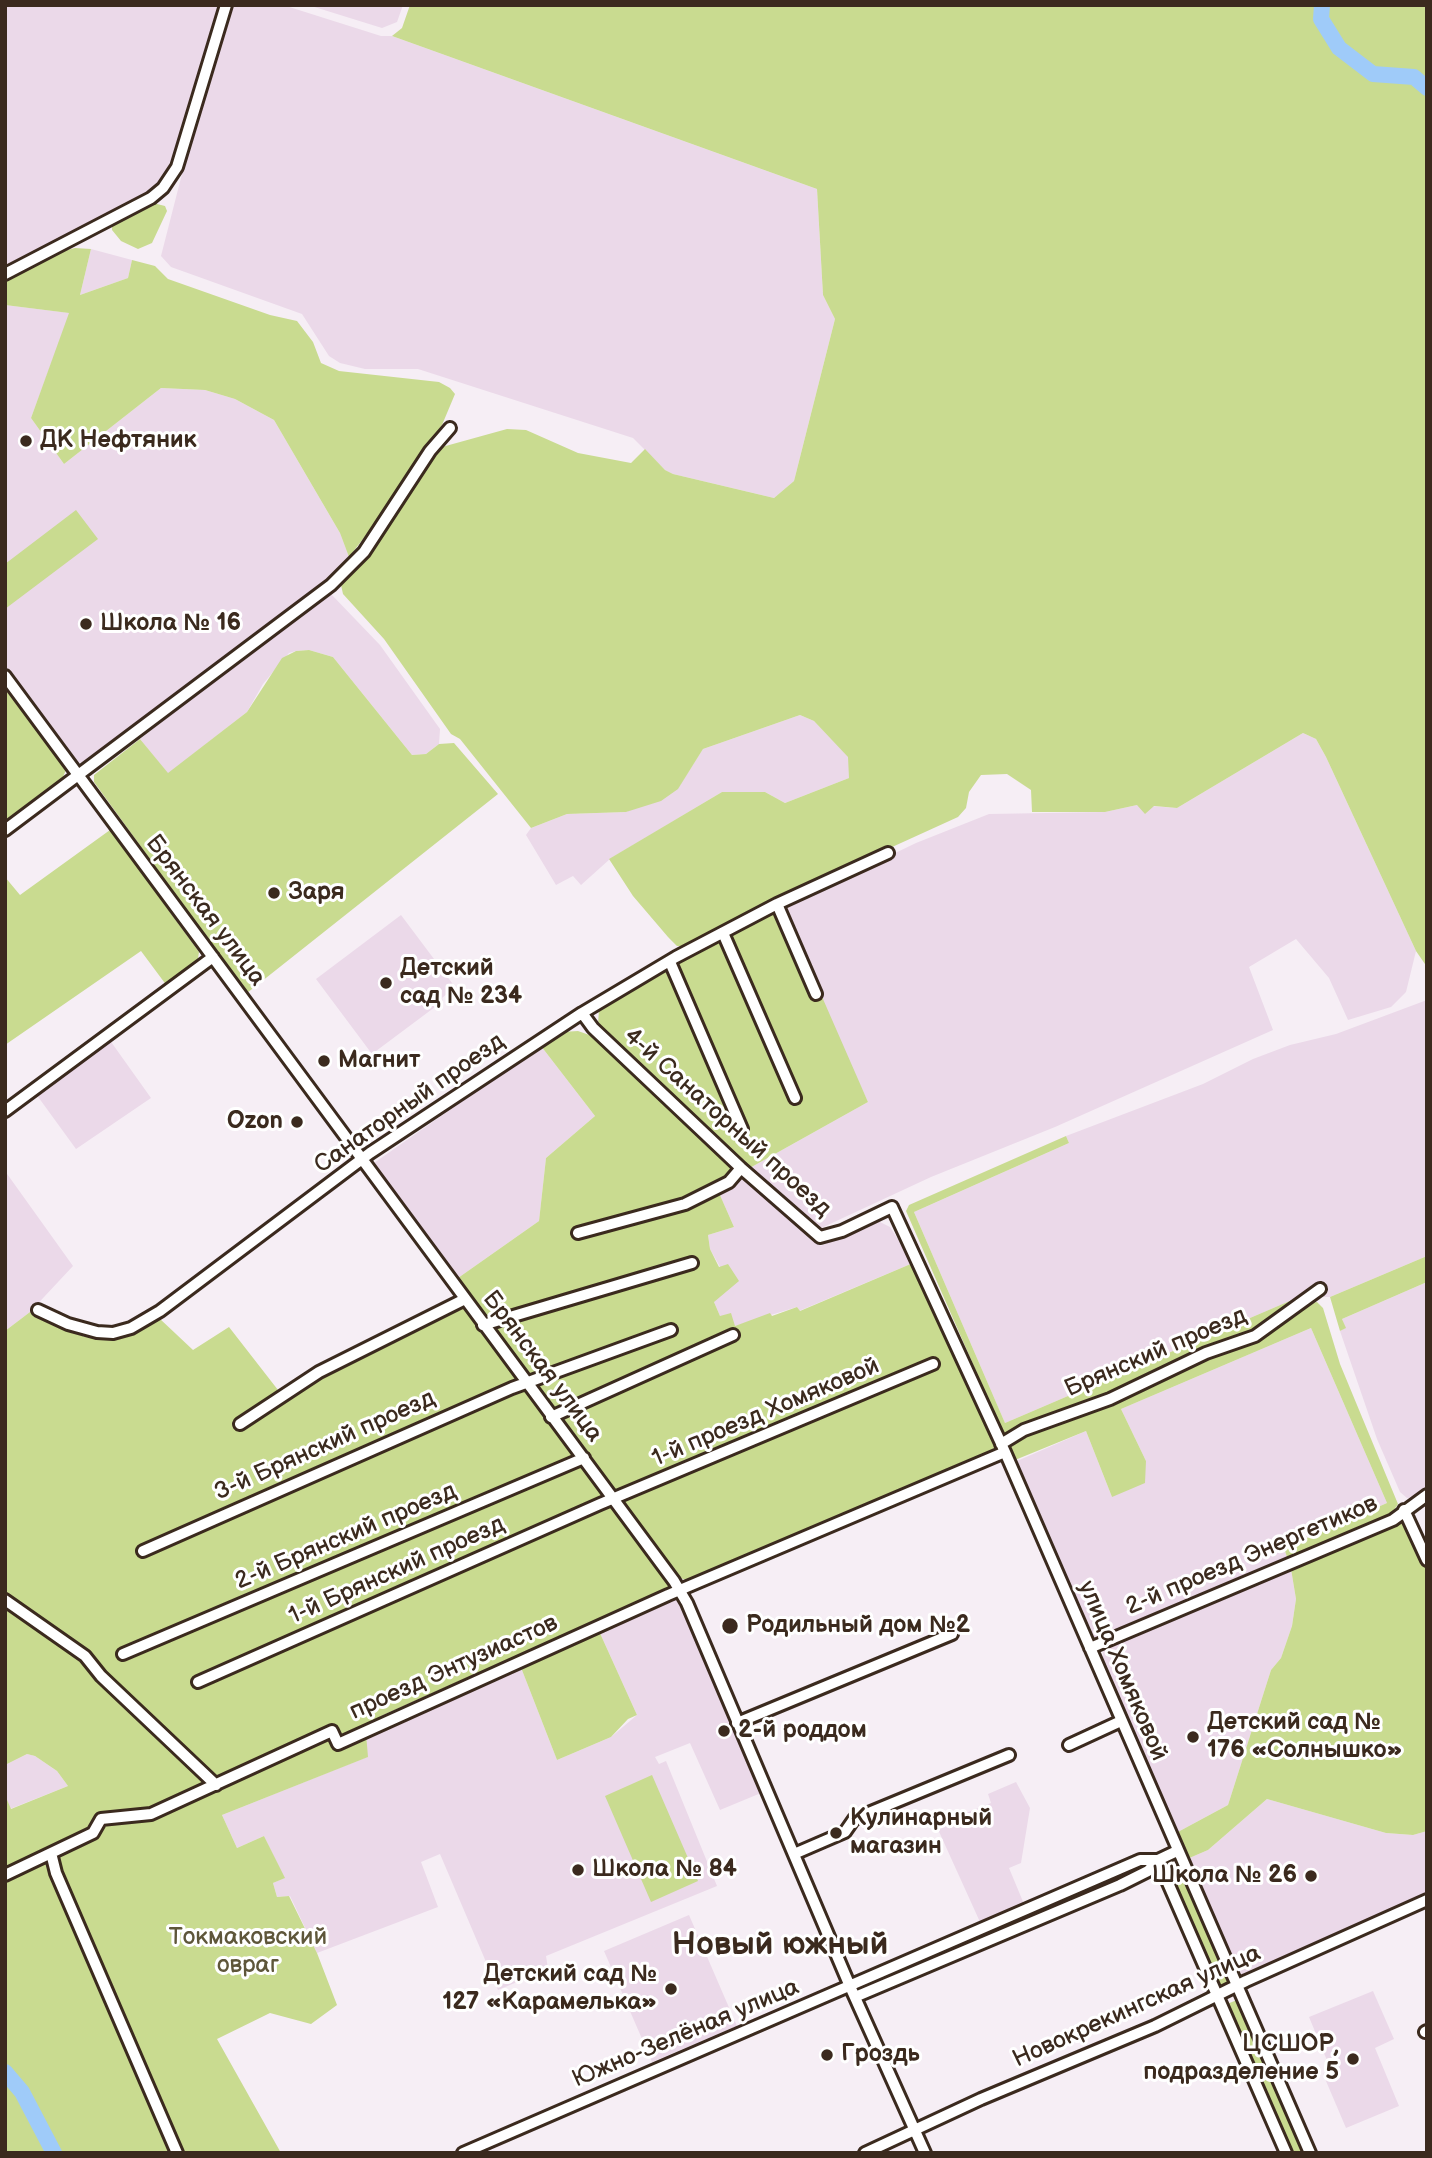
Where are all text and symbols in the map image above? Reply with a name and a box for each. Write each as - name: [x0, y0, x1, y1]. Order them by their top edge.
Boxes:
- place label: ДК Нефтяник: [40, 427, 197, 455]
- marker: ДК Нефтяник: [18, 433, 34, 449]
- place label: Школа № 16: [100, 610, 241, 638]
- marker: Школа № 16: [78, 616, 94, 632]
- street label: Брянская улица: [139, 830, 271, 992]
- place label: Заря: [288, 879, 345, 907]
- marker: Заря: [266, 885, 282, 901]
- place label: Детский сад № 234: [400, 955, 522, 1011]
- marker: Детский сад № 234: [378, 975, 394, 991]
- street label: 4-й Санаторный проезд: [617, 1022, 837, 1224]
- street label: Санаторный проезд: [309, 1028, 511, 1180]
- place label: Магнит: [338, 1047, 420, 1075]
- marker: Магнит: [316, 1053, 332, 1069]
- place label: Ozon: [227, 1108, 283, 1136]
- marker: Ozon: [289, 1114, 305, 1130]
- street label: Брянская улица: [476, 1286, 608, 1448]
- street label: Брянский проезд: [1061, 1302, 1251, 1404]
- street label: 1-й проезд Хомяковой: [648, 1352, 884, 1474]
- street label: 3-й Брянский проезд: [210, 1384, 440, 1508]
- street label: 2-й Брянский проезд: [231, 1477, 461, 1597]
- street label: 2-й проезд Энергетиков: [1122, 1490, 1382, 1622]
- street label: 1-й Брянский проезд: [285, 1510, 509, 1632]
- street label: улица Хомяковой: [1071, 1577, 1173, 1765]
- street label: проезд Энтузиастов: [346, 1609, 562, 1727]
- place label: Родильный дом №2: [746, 1612, 970, 1640]
- marker: Родильный дом №2: [720, 1616, 740, 1636]
- place label: Детский сад № 176 «Солнышко»: [1207, 1709, 1402, 1765]
- place label: 2-й роддом: [738, 1717, 867, 1745]
- marker: 2-й роддом: [716, 1723, 732, 1739]
- marker: Детский сад № 176 «Солнышко»: [1185, 1729, 1201, 1745]
- place label: Кулинарный магазин: [850, 1805, 992, 1861]
- marker: Кулинарный магазин: [828, 1825, 844, 1841]
- place label: Школа № 84: [592, 1856, 737, 1884]
- marker: Школа № 84: [570, 1862, 586, 1878]
- place label: Школа № 26: [1152, 1862, 1297, 1890]
- marker: Школа № 26: [1303, 1868, 1319, 1884]
- park label: Токмаковский овраг: [169, 1924, 327, 1980]
- district label: Новый южный: [672, 1927, 888, 1965]
- street label: Новокрекингская улица: [1009, 1939, 1265, 2075]
- place label: Детский сад № 127 «Карамелька»: [442, 1961, 657, 2017]
- street label: Южно-Зелёная улица: [568, 1973, 804, 2095]
- marker: Детский сад № 127 «Карамелька»: [663, 1981, 679, 1997]
- place label: ЦСШОР, подразделение 5: [1143, 2031, 1339, 2087]
- place label: Гроздь: [841, 2041, 920, 2069]
- marker: Гроздь: [819, 2047, 835, 2063]
- marker: ЦСШОР, подразделение 5: [1345, 2051, 1361, 2067]

